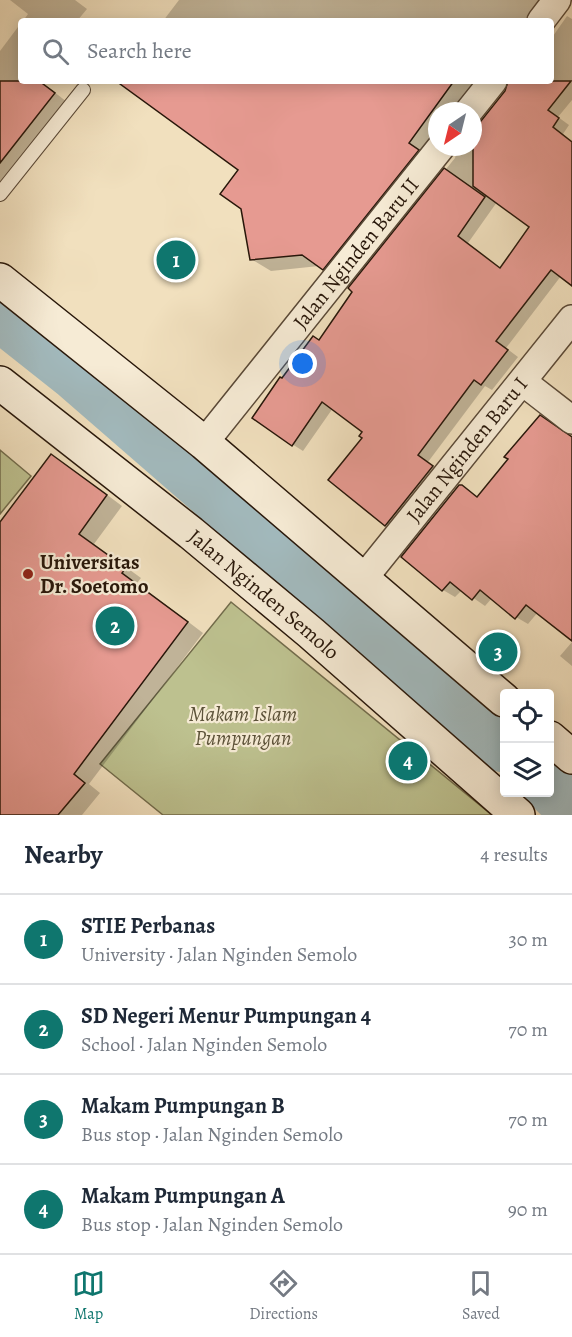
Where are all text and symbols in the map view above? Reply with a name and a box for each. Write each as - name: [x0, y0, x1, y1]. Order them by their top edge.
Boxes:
- search box: [18, 18, 554, 84]
- icon: search: [39, 35, 72, 68]
- text: Search here: [87, 36, 192, 66]
- north arrow: [428, 102, 482, 156]
- street label: Jalan Nginden Baru II: [287, 172, 425, 335]
- pin: 1: [156, 238, 195, 282]
- your location: [288, 349, 317, 378]
- street label: Jalan Nginden Baru I: [400, 371, 534, 528]
- street label: Jalan Nginden Semolo: [182, 523, 346, 666]
- place label: Universitas Dr. Soetomo: [40, 548, 149, 600]
- marker: Universitas Dr. Soetomo: [21, 567, 35, 581]
- pin: 2: [96, 604, 134, 648]
- pin: 3: [478, 630, 518, 674]
- map controls: [500, 689, 554, 797]
- button: locate: [500, 689, 554, 743]
- park label: Makam Islam Pumpungan: [189, 700, 297, 752]
- pin: 4: [388, 738, 428, 783]
- button: layers: [500, 743, 554, 797]
- text: Nearby: [24, 837, 103, 872]
- text: 4 results: [480, 841, 548, 868]
- text: STIE Perbanas: [81, 911, 215, 941]
- text: 1: [40, 926, 47, 953]
- text: 30 m: [508, 926, 548, 953]
- text: University · Jalan Nginden Semolo: [81, 941, 357, 968]
- text: SD Negeri Menur Pumpungan 4: [81, 1001, 371, 1031]
- text: 2: [39, 1016, 48, 1043]
- text: 70 m: [508, 1016, 548, 1043]
- text: School · Jalan Nginden Semolo: [81, 1031, 327, 1058]
- text: Makam Pumpungan B: [81, 1091, 285, 1121]
- text: 3: [39, 1106, 48, 1133]
- text: 70 m: [508, 1106, 548, 1133]
- text: Bus stop · Jalan Nginden Semolo: [81, 1121, 343, 1148]
- text: Makam Pumpungan A: [81, 1181, 285, 1211]
- text: 4: [39, 1196, 48, 1223]
- text: 90 m: [508, 1196, 548, 1223]
- text: Bus stop · Jalan Nginden Semolo: [81, 1211, 343, 1238]
- tab: Map: [72, 1267, 105, 1325]
- tab: Directions: [249, 1267, 318, 1325]
- tab: Saved: [462, 1267, 500, 1325]

